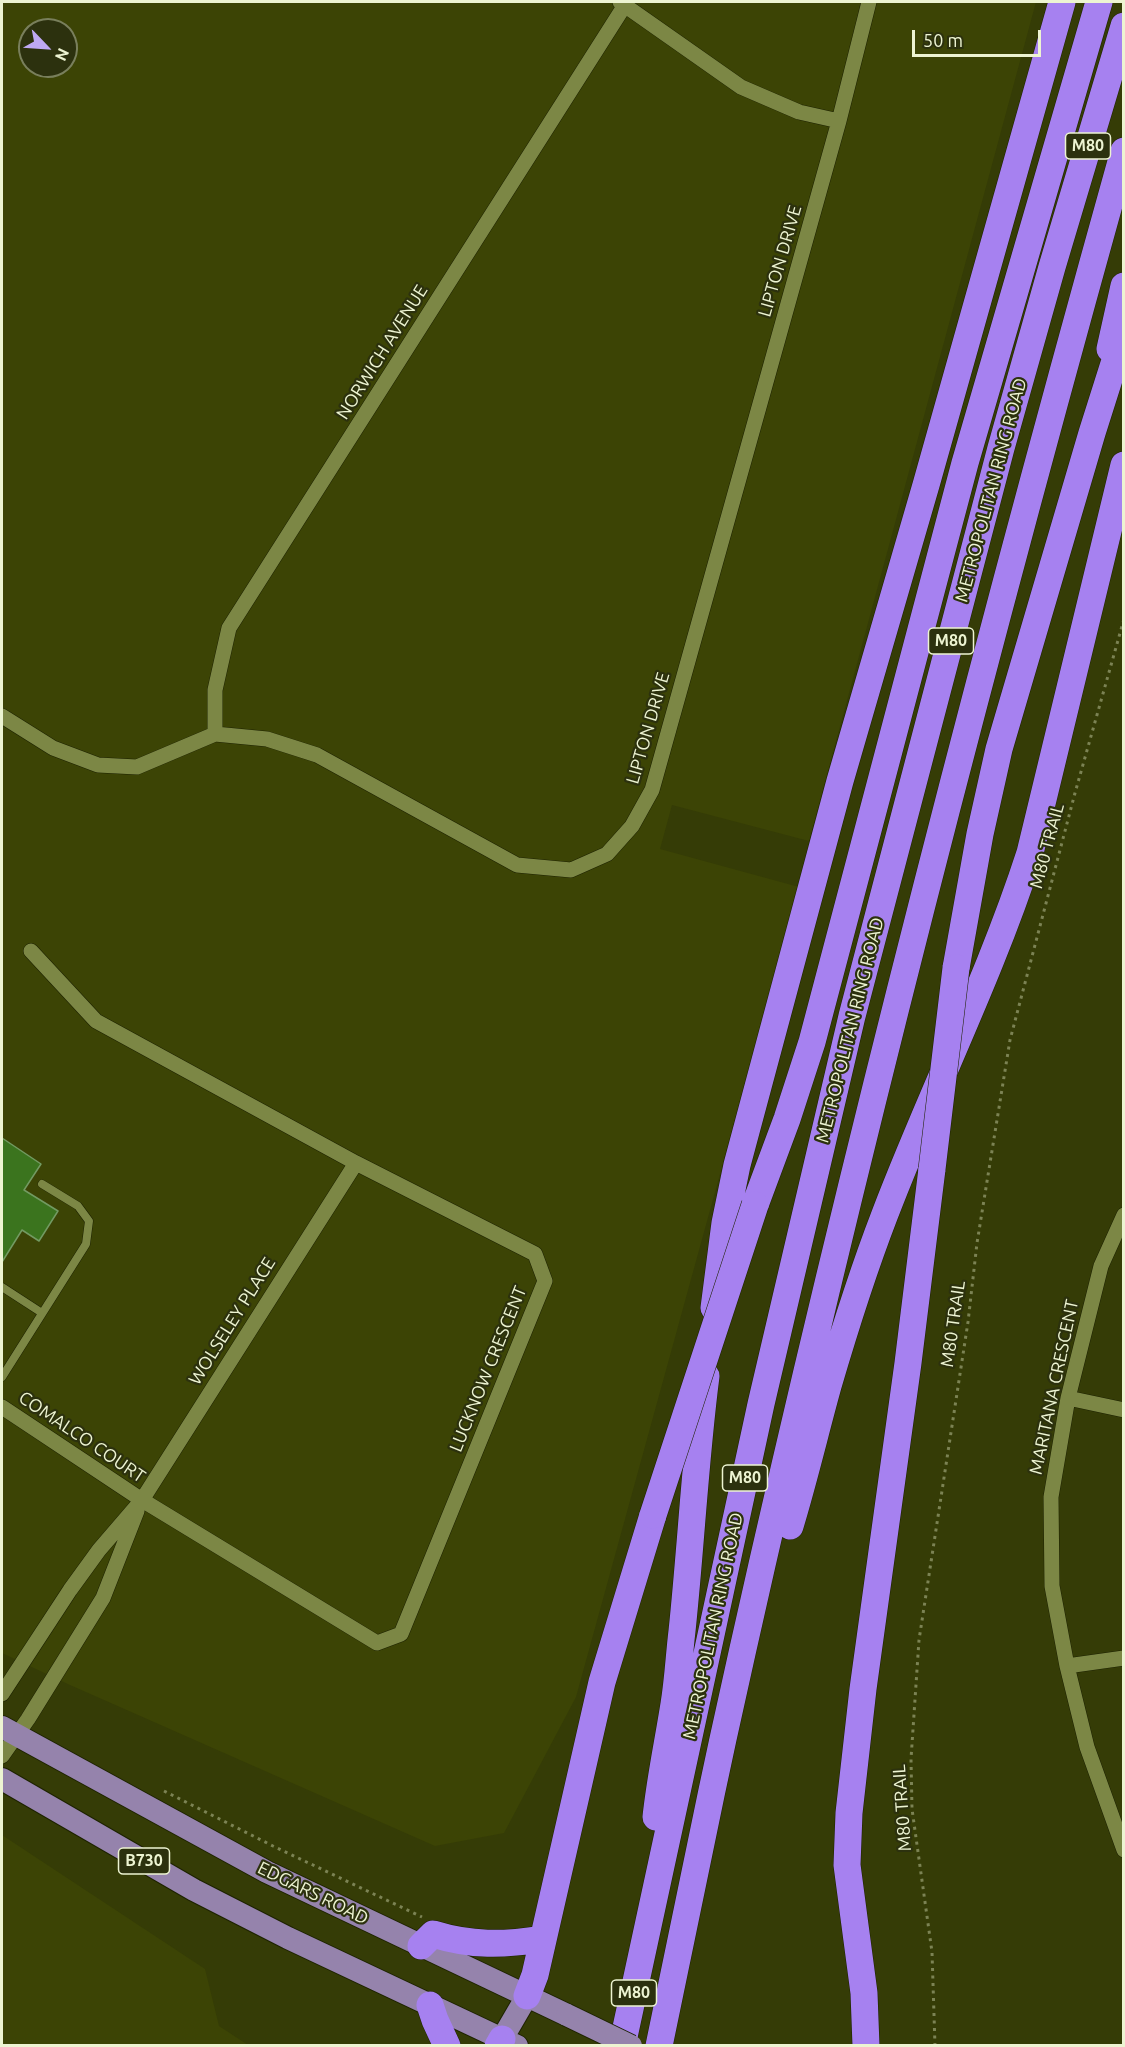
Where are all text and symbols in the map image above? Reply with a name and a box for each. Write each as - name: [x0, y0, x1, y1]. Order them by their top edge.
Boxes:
- north arrow: [18, 18, 78, 78]
- scale bar: [915, 18, 1044, 56]
- text: 50 m: [923, 30, 963, 50]
- text: N: [52, 46, 73, 64]
- road number: M80: [1066, 133, 1110, 159]
- street label: LIPTON DRIVE: [754, 203, 806, 319]
- street label: NORWICH AVENUE: [332, 281, 432, 423]
- street label: METROPOLITAN RING ROAD: [951, 376, 1031, 604]
- road number: M80: [928, 628, 974, 654]
- street label: LIPTON DRIVE: [622, 670, 674, 786]
- street label: M80 TRAIL: [1025, 801, 1069, 891]
- street label: METROPOLITAN RING ROAD: [812, 915, 888, 1145]
- street label: WOLSELEY PLACE: [184, 1253, 280, 1389]
- street label: M80 TRAIL: [936, 1279, 970, 1369]
- street label: LUCKNOW CRESCENT: [445, 1283, 531, 1455]
- street label: MARITANA CRESCENT: [1025, 1298, 1083, 1476]
- street label: COMALCO COURT: [15, 1387, 149, 1487]
- road number: M80: [722, 1465, 768, 1491]
- street label: METROPOLITAN RING ROAD: [678, 1511, 748, 1741]
- street label: M80 TRAIL: [888, 1764, 916, 1852]
- road number: B730: [118, 1848, 170, 1874]
- street label: EDGARS ROAD: [254, 1857, 372, 1929]
- road number: M80: [612, 1980, 656, 2006]

